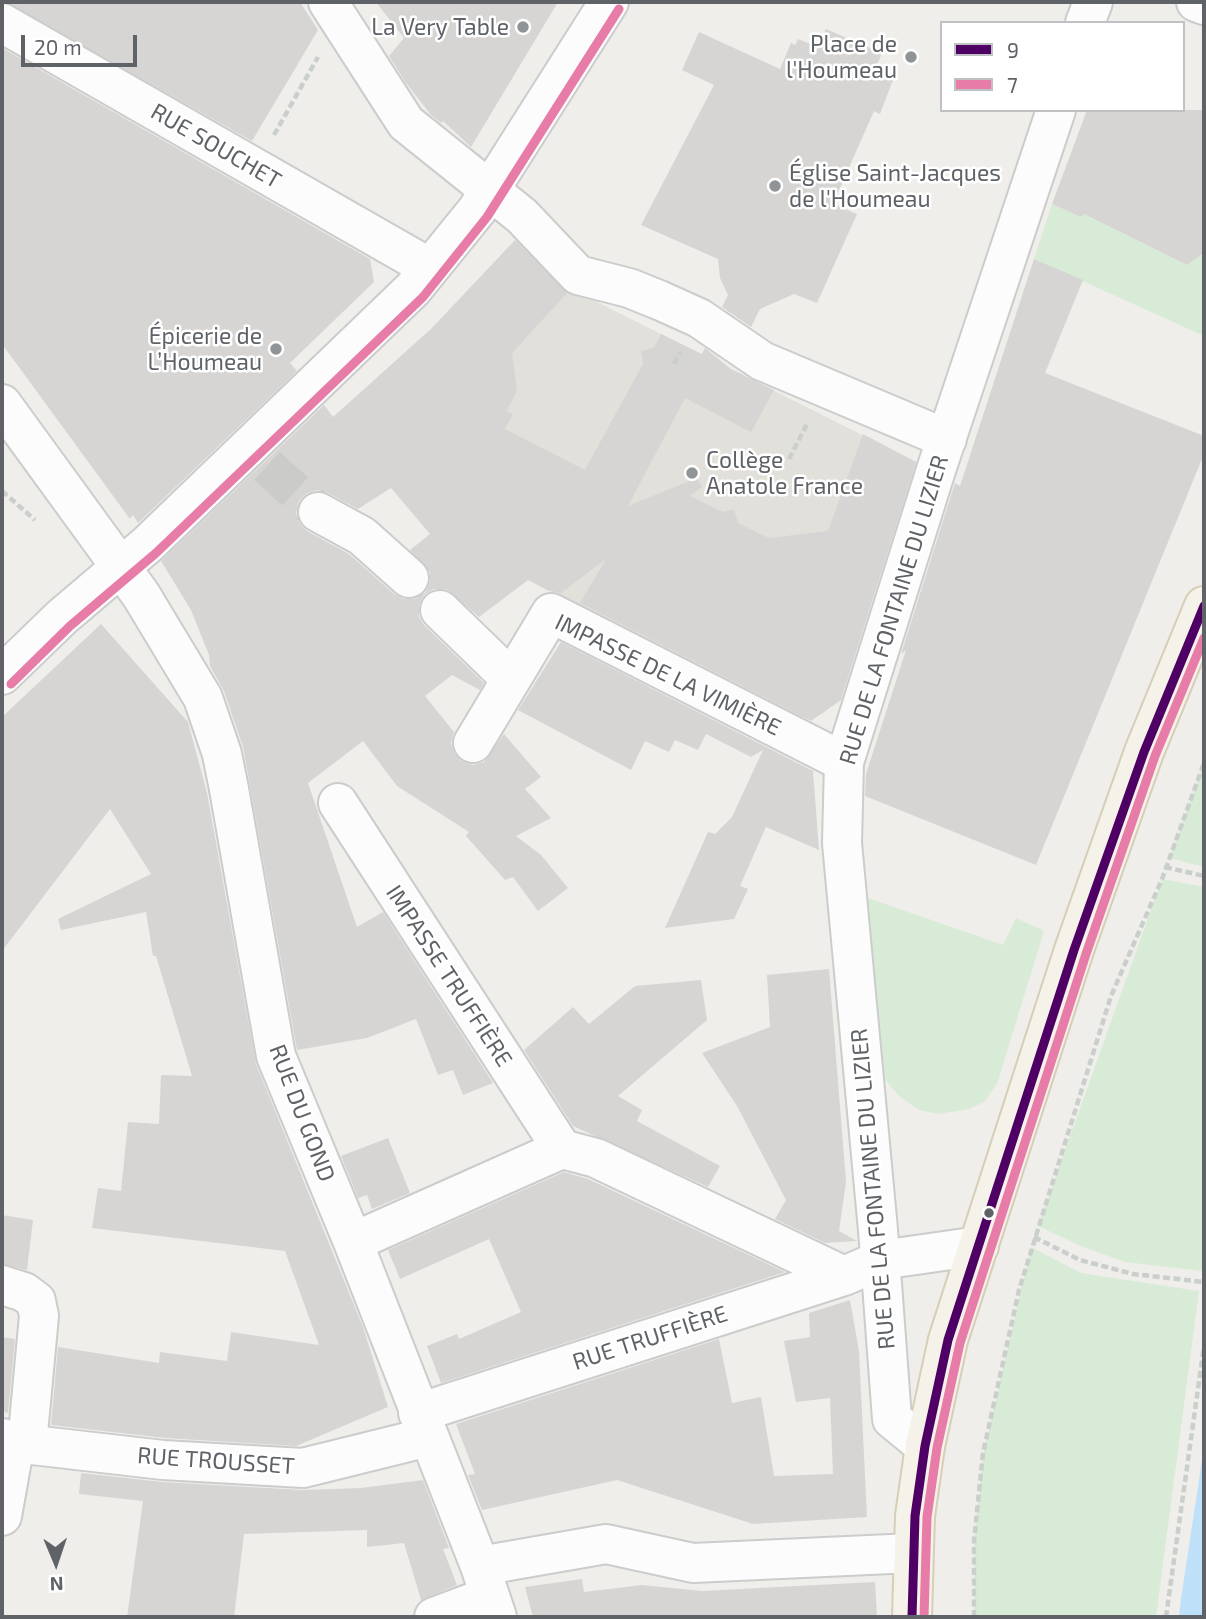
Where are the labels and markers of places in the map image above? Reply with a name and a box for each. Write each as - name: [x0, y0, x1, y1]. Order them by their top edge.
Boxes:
- place label: La Very Table: [371, 13, 509, 41]
- marker: La Very Table: [515, 19, 531, 35]
- place label: Place de l'Houmeau: [786, 30, 897, 84]
- marker: Place de l'Houmeau: [903, 49, 919, 65]
- place label: Église Saint-Jacques de l'Houmeau: [789, 159, 1001, 213]
- marker: Église Saint-Jacques de l'Houmeau: [767, 178, 783, 194]
- place label: Épicerie de L’Houmeau: [147, 322, 262, 376]
- marker: Épicerie de L’Houmeau: [268, 341, 284, 357]
- place label: Collège Anatole France: [706, 446, 863, 500]
- marker: Collège Anatole France: [684, 465, 700, 481]
- unlabelled marker: [982, 1206, 996, 1220]

